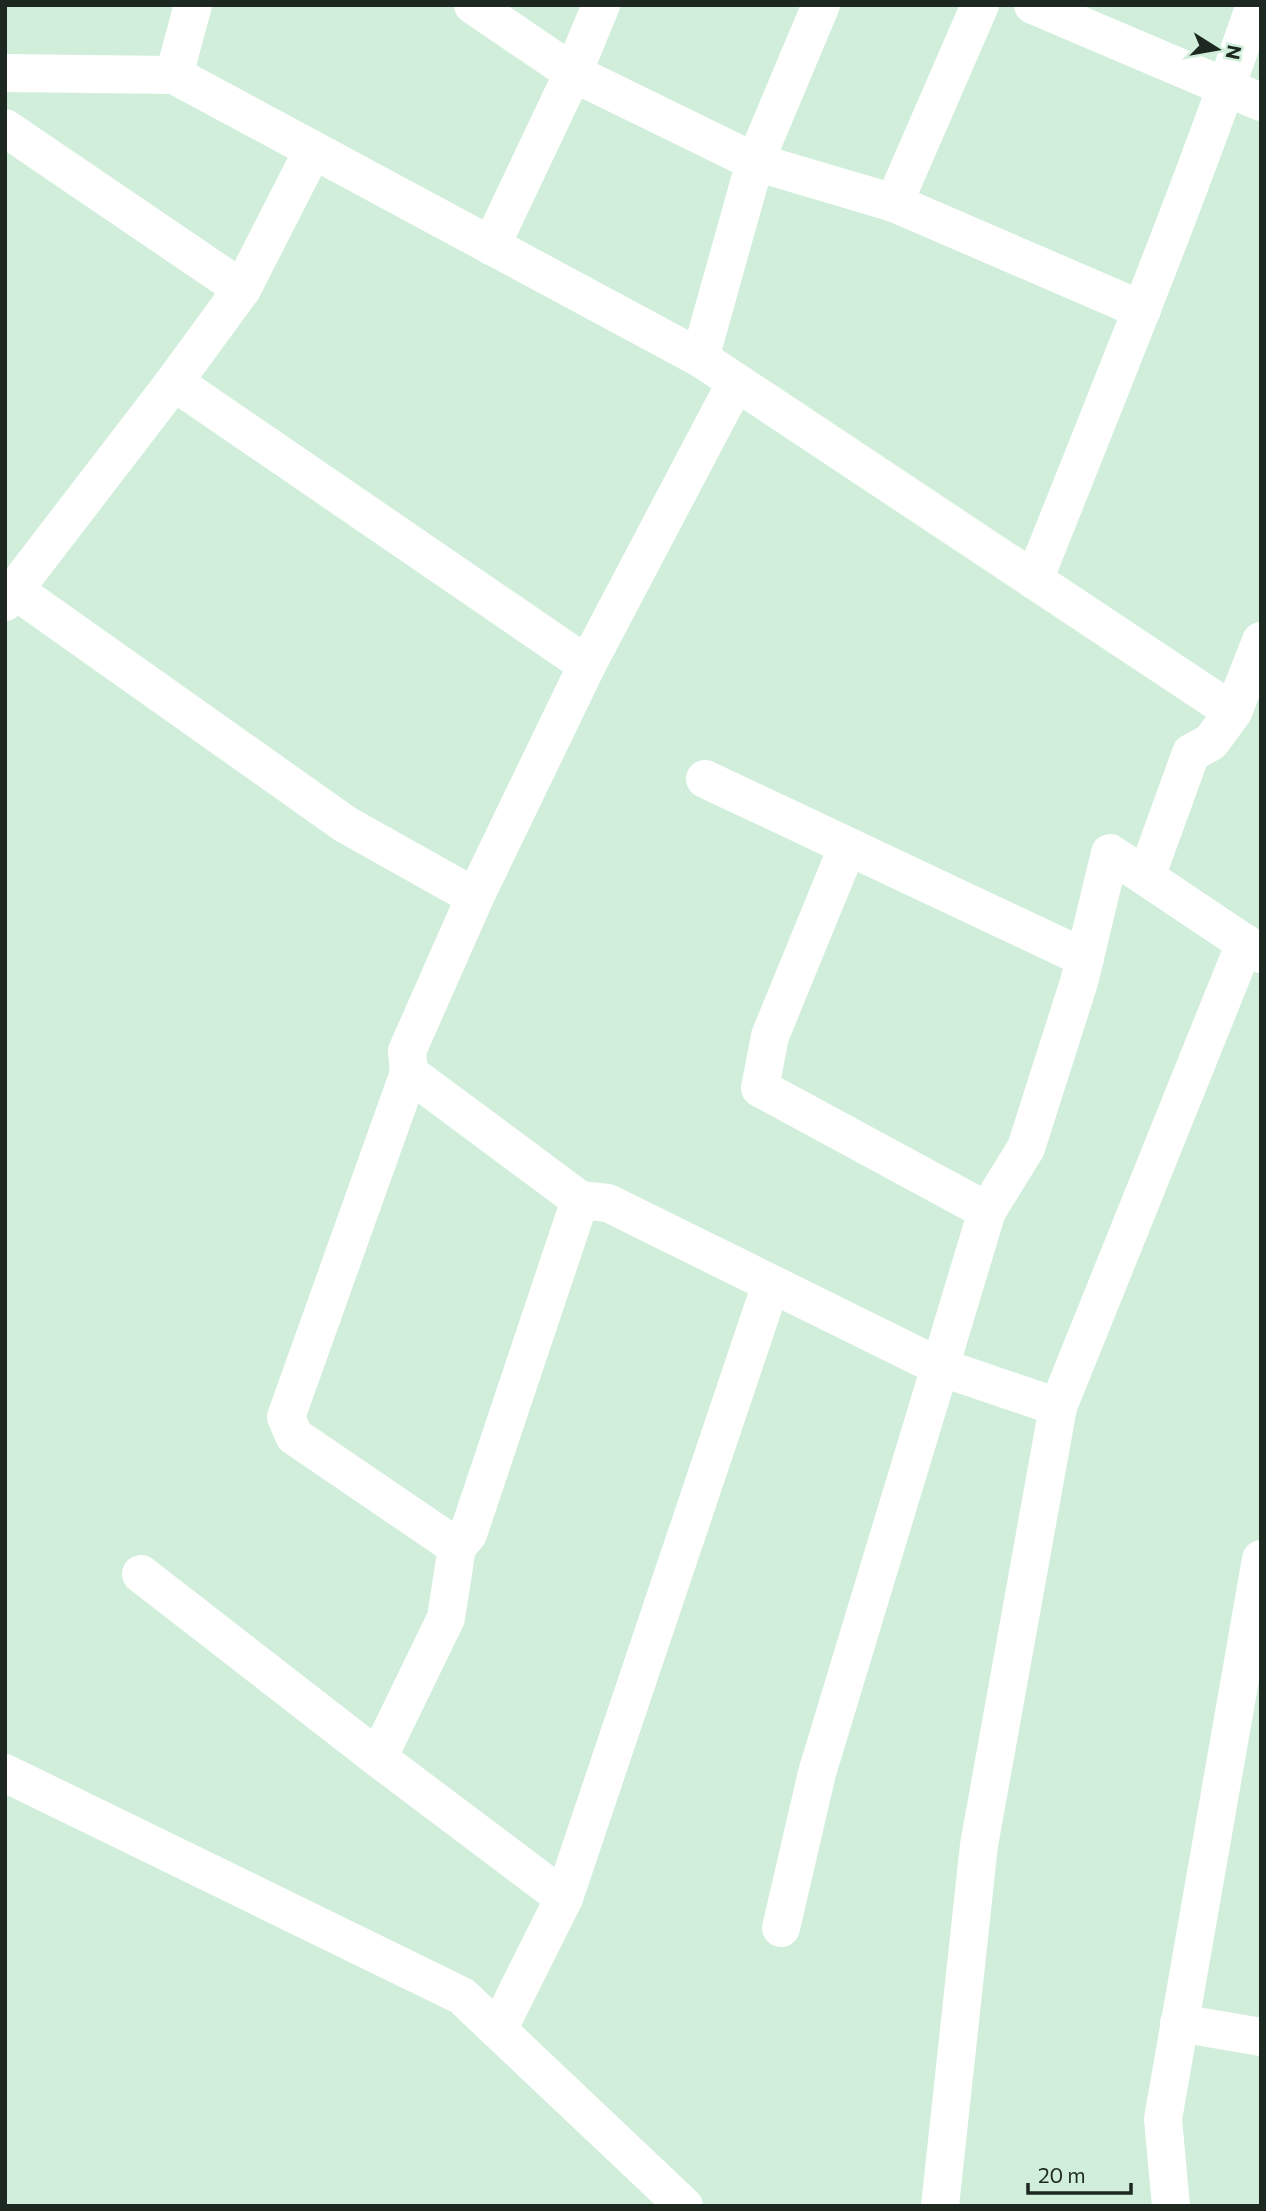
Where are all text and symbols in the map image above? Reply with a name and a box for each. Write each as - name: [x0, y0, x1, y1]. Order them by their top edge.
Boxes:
- north arrow: [1182, 14, 1252, 84]
- text: N: [1222, 43, 1247, 62]
- scale bar: [1028, 2152, 1131, 2196]
- text: 20 m: [1038, 2162, 1086, 2187]

